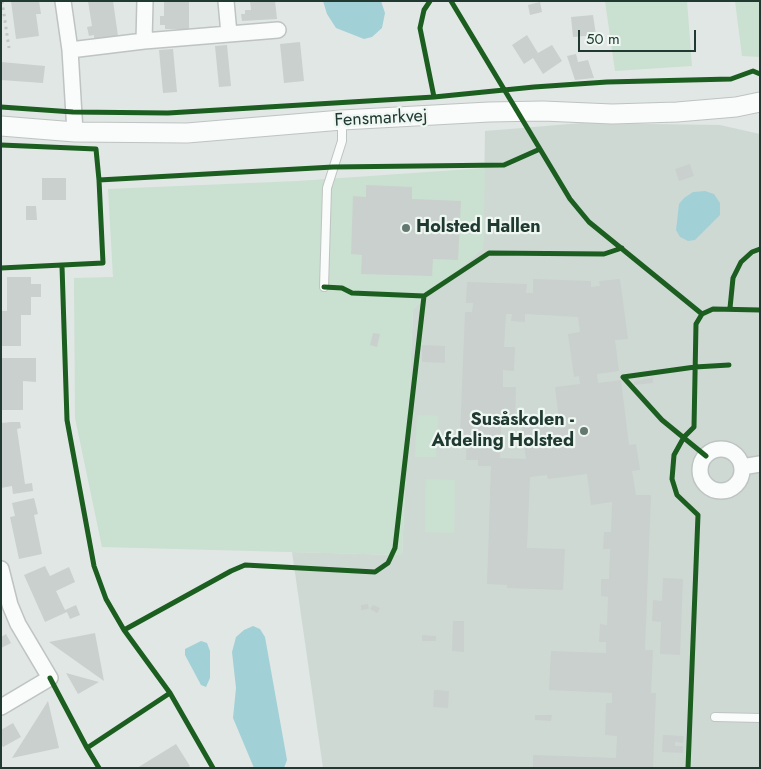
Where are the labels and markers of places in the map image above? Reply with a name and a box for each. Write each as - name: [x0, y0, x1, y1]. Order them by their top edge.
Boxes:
- place label: Holsted Hallen: [416, 217, 541, 239]
- marker: Holsted Hallen: [400, 222, 412, 234]
- place label: Susåskolen - Afdeling Holsted: [432, 410, 574, 452]
- marker: Susåskolen - Afdeling Holsted: [578, 425, 590, 437]

